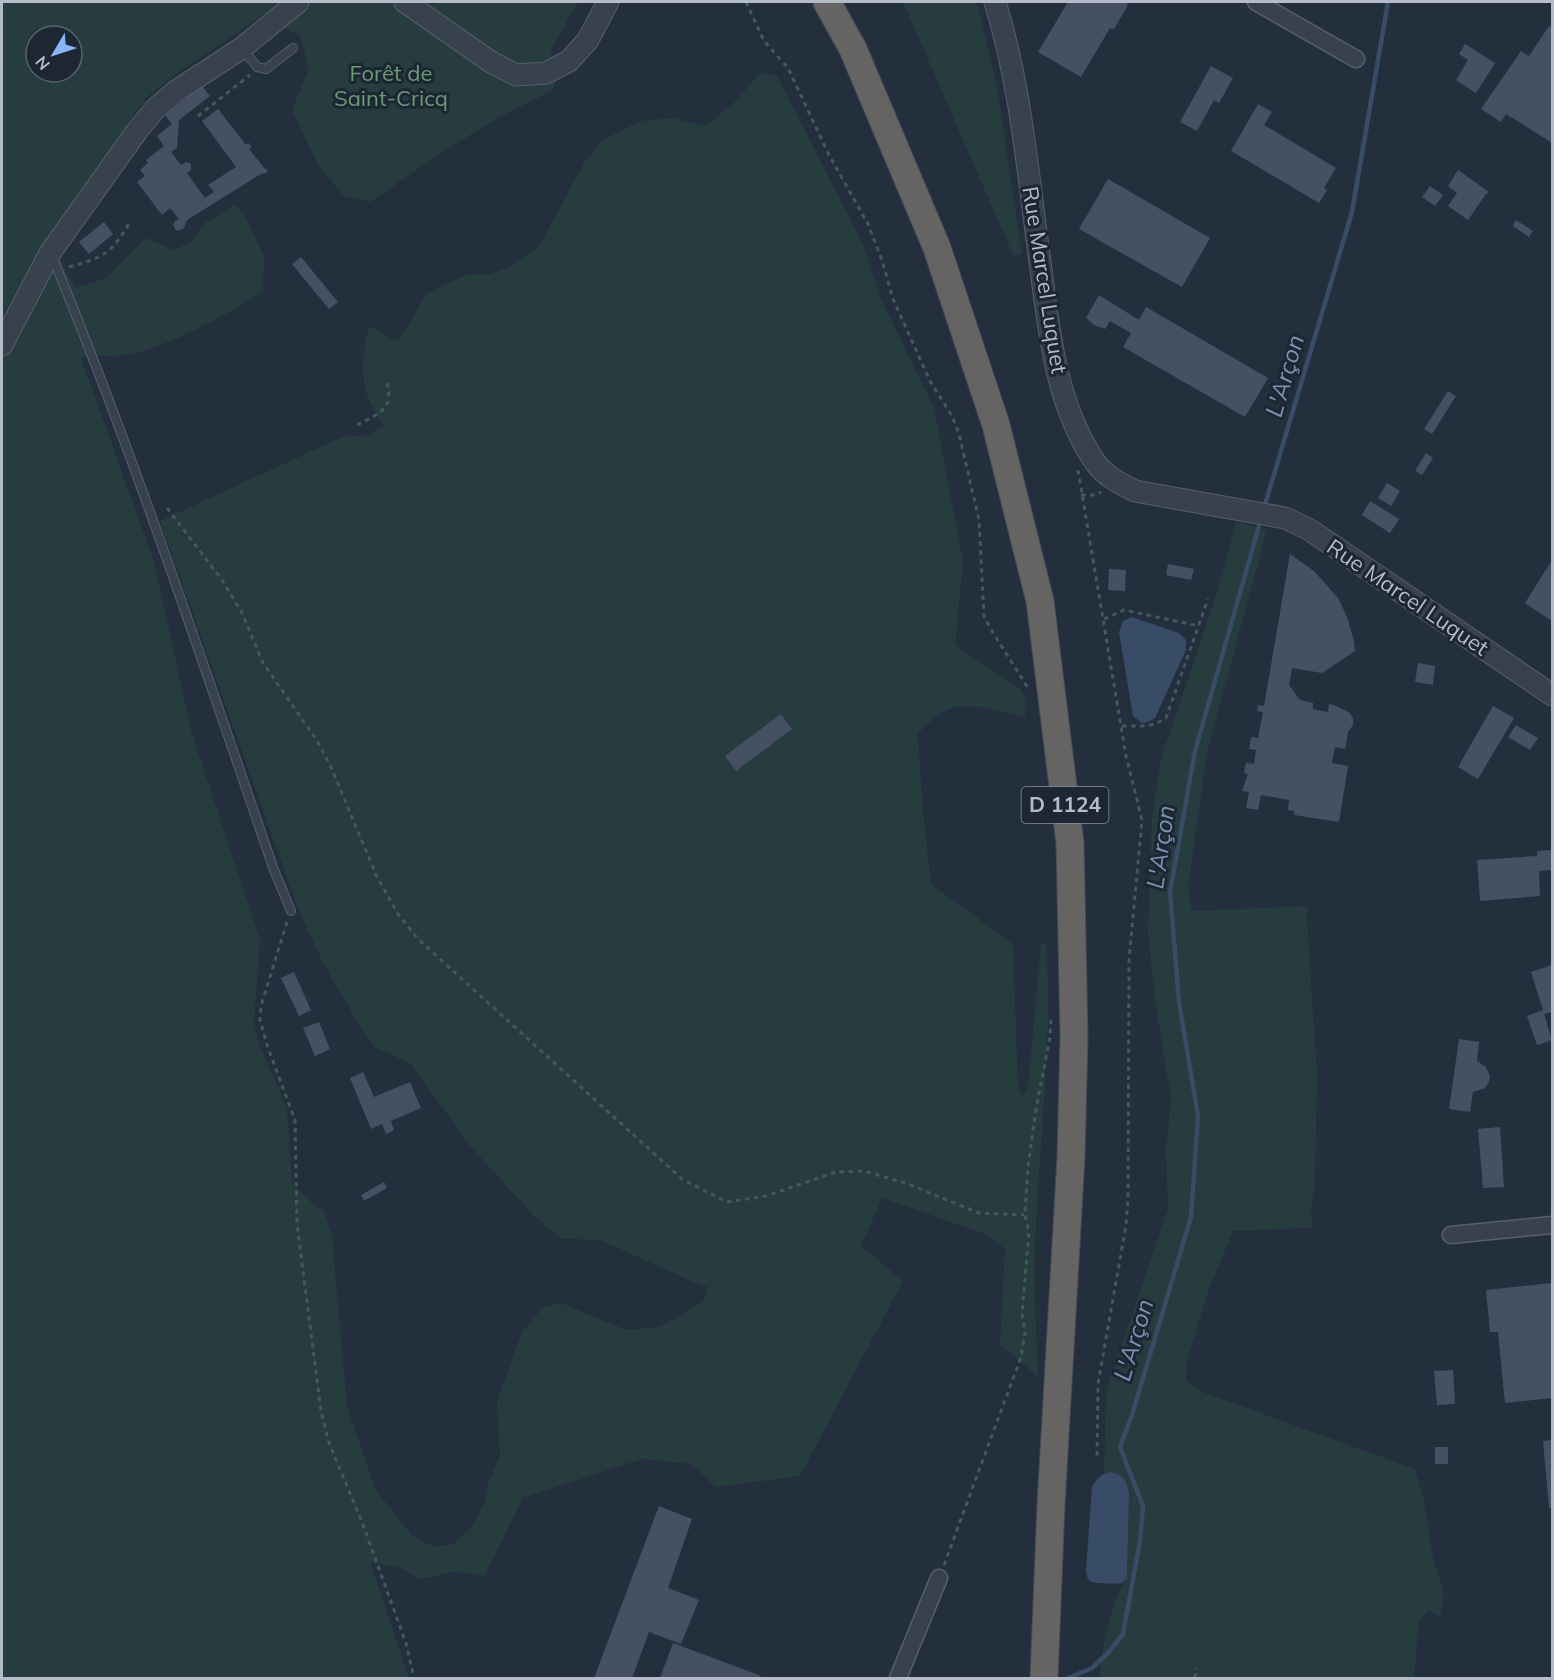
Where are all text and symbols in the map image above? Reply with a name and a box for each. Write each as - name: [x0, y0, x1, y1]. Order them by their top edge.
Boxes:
- north arrow: [24, 24, 84, 84]
- text: N: [31, 52, 54, 74]
- park label: Forêt de Saint-Cricq: [334, 59, 448, 112]
- street label: Rue Marcel Luquet: [1016, 184, 1074, 376]
- water label: L'Arçon: [1258, 331, 1310, 420]
- street label: Rue Marcel Luquet: [1322, 532, 1494, 662]
- road number: D 1124: [1022, 787, 1108, 823]
- water label: L'Arçon: [1139, 803, 1181, 891]
- water label: L'Arçon: [1106, 1295, 1160, 1384]

